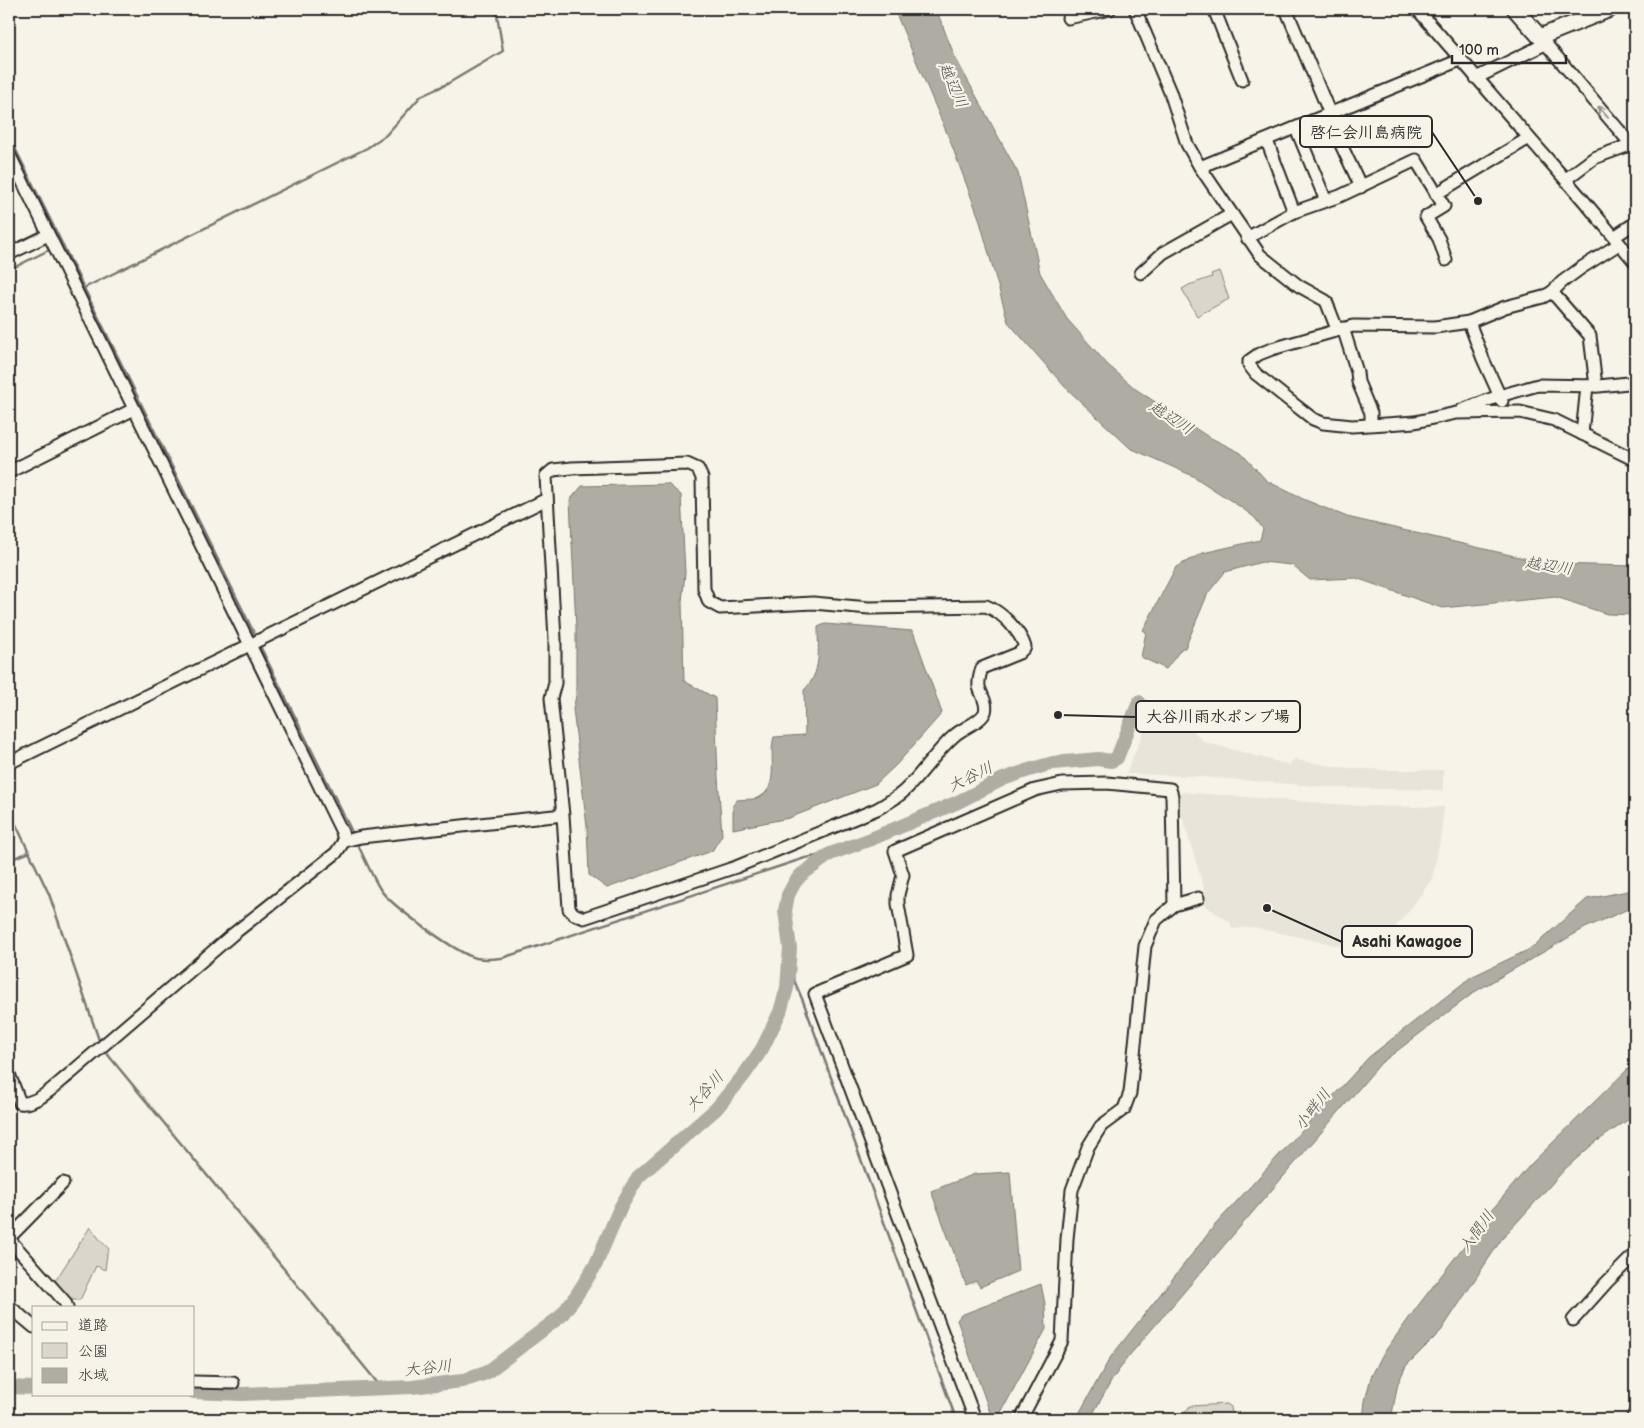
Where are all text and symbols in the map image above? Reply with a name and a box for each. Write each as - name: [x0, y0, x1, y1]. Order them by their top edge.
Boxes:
- scale bar: [1452, 32, 1565, 64]
- text: 100 m: [1459, 41, 1499, 60]
- water label: 越辺川: [934, 59, 971, 111]
- one-way arrow: [1598, 106, 1609, 119]
- callout: 啓仁会川島病院: [1300, 116, 1432, 147]
- text: 啓仁会川島病院: [1310, 124, 1422, 143]
- water label: 越辺川: [1145, 397, 1196, 439]
- water label: 越辺川: [1523, 554, 1574, 579]
- callout: 大谷川雨水ポンプ場: [1136, 701, 1300, 732]
- text: 大谷川雨水ポンプ場: [1146, 708, 1290, 727]
- water label: 大谷川: [945, 758, 996, 796]
- callout: Asahi Kawagoe: [1342, 926, 1472, 957]
- text: Asahi Kawagoe: [1351, 933, 1462, 952]
- water label: 大谷川: [682, 1068, 728, 1116]
- water label: 小畔川: [1291, 1085, 1335, 1135]
- water label: 入間川: [1455, 1207, 1499, 1257]
- legend: [32, 1306, 195, 1396]
- text: 道路: [78, 1316, 108, 1335]
- text: 公園: [78, 1342, 108, 1361]
- water label: 大谷川: [403, 1357, 453, 1380]
- text: 水域: [78, 1366, 108, 1385]

